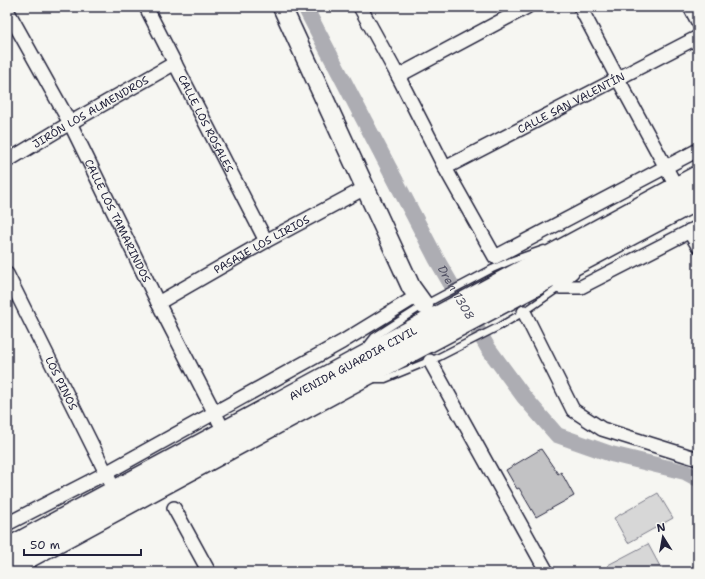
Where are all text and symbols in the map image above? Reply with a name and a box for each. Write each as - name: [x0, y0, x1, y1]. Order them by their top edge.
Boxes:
- street label: CALLE SAN VALENTÍN: [515, 69, 628, 137]
- street label: CALLE LOS ROSALES: [174, 72, 237, 175]
- street label: JIRÓN LOS ALMENDROS: [30, 73, 152, 152]
- street label: CALLE LOS TAMARINDOS: [81, 157, 154, 285]
- street label: PASAJE LOS LIRIOS: [211, 212, 312, 277]
- water label: Dren 1308: [434, 262, 478, 323]
- street label: AVENIDA GUARDIA CIVIL: [286, 323, 420, 404]
- street label: LOS PINOS: [41, 354, 80, 413]
- north arrow: [643, 517, 683, 557]
- text: N: [655, 519, 667, 536]
- scale bar: [24, 531, 141, 557]
- text: 50 m: [30, 537, 60, 553]

